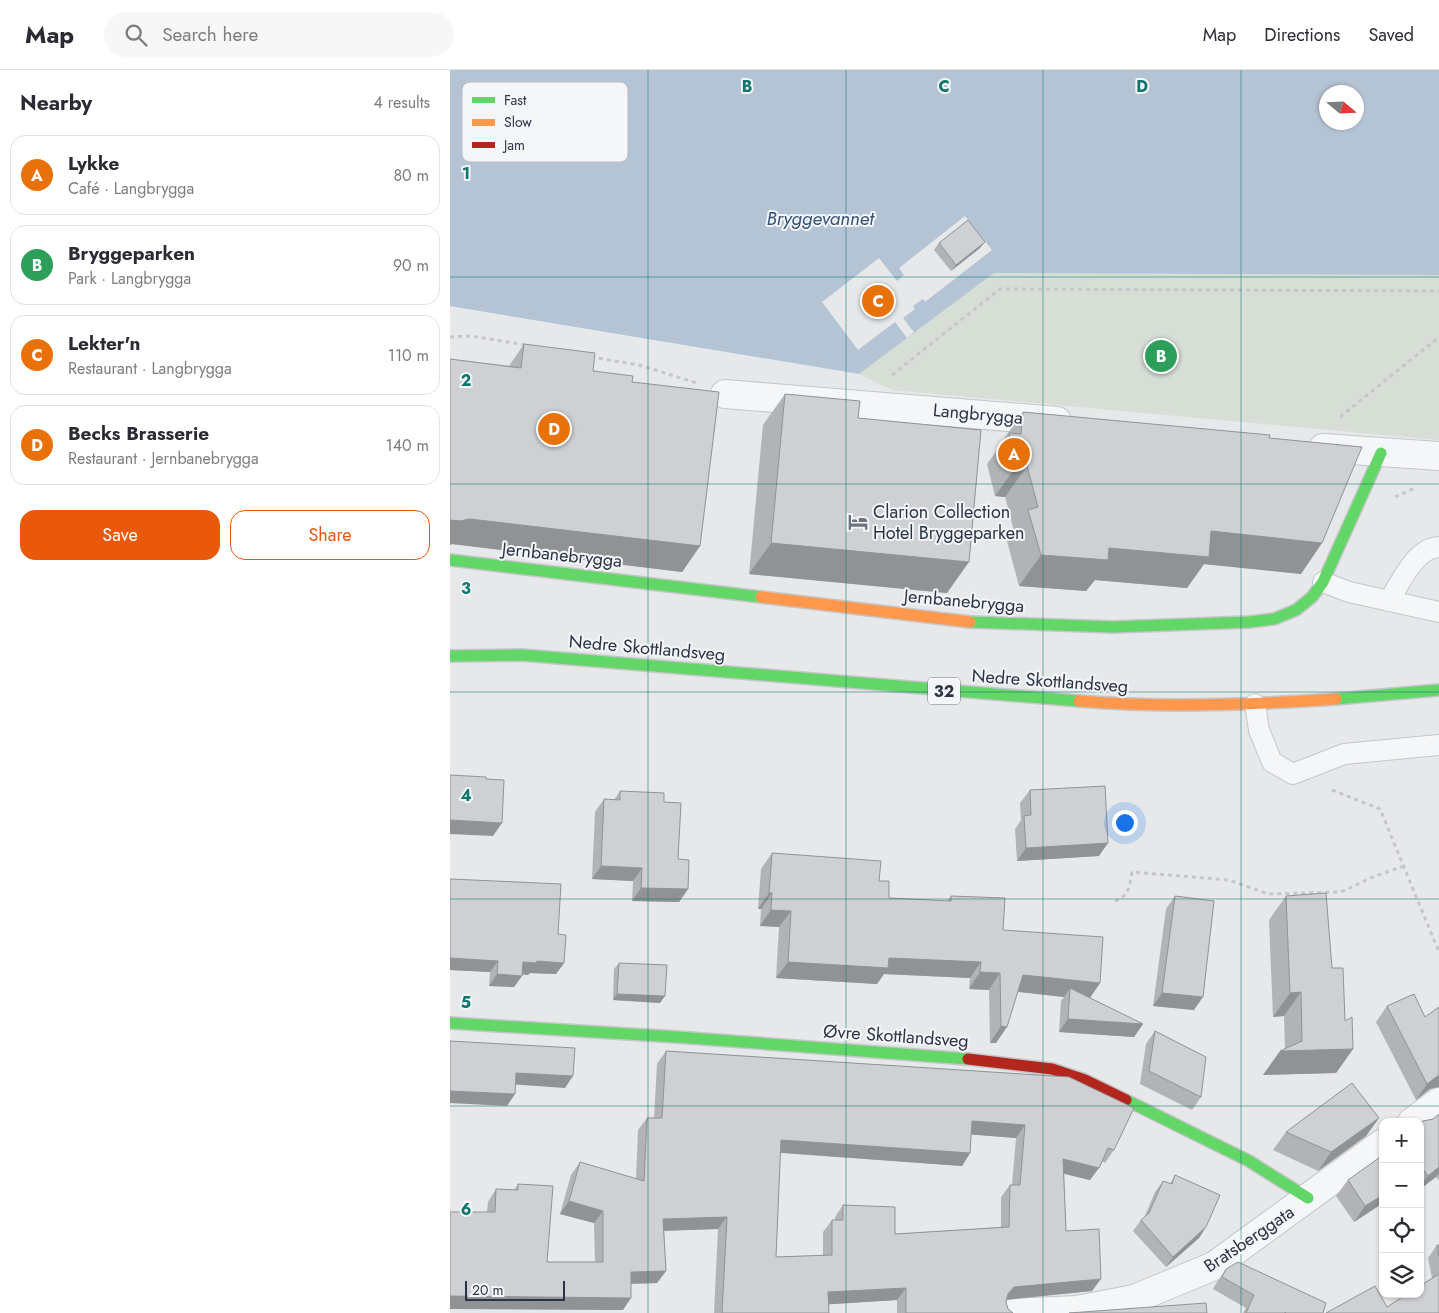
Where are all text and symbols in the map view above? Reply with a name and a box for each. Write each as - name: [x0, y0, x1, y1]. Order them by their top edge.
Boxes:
- search box: [104, 12, 454, 57]
- text: Map: [25, 17, 74, 52]
- icon: search: [122, 21, 150, 49]
- text: Search here: [162, 21, 258, 48]
- text: Map: [1203, 22, 1236, 48]
- text: Directions: [1264, 22, 1340, 48]
- text: Saved: [1368, 22, 1414, 48]
- text: B: [742, 75, 752, 98]
- text: C: [938, 75, 950, 98]
- text: D: [1136, 75, 1148, 98]
- legend: [462, 82, 628, 162]
- north arrow: [1319, 85, 1364, 130]
- text: Nearby: [20, 88, 92, 118]
- text: Fast: [504, 90, 527, 110]
- text: 4 results: [374, 91, 430, 114]
- text: Slow: [504, 112, 532, 132]
- text: Jam: [502, 135, 525, 155]
- text: Lykke: [68, 150, 120, 177]
- text: 1: [462, 162, 470, 185]
- text: A: [31, 164, 43, 187]
- text: 80 m: [393, 164, 429, 187]
- text: Café · Langbrygga: [68, 177, 194, 200]
- water label: Bryggevannet: [766, 205, 875, 232]
- text: Bryggeparken: [68, 240, 195, 267]
- text: B: [32, 254, 42, 277]
- text: 90 m: [393, 254, 429, 277]
- text: Park · Langbrygga: [68, 267, 191, 290]
- pin: C: [862, 282, 894, 320]
- text: Lekter'n: [68, 330, 140, 357]
- pin: B: [1145, 337, 1177, 375]
- text: C: [31, 344, 43, 367]
- text: 110 m: [388, 344, 429, 367]
- text: Restaurant · Langbrygga: [68, 357, 232, 380]
- text: 2: [461, 369, 471, 392]
- street label: Langbrygga: [932, 397, 1024, 431]
- pin: D: [538, 410, 570, 448]
- text: Becks Brasserie: [68, 420, 209, 447]
- text: D: [31, 434, 43, 457]
- text: 140 m: [386, 434, 429, 457]
- pin: A: [998, 435, 1030, 473]
- text: Restaurant · Jernbanebrygga: [68, 447, 259, 470]
- place label: Clarion Collection Hotel Bryggeparken: [873, 499, 1025, 546]
- button: Save: [20, 510, 220, 560]
- button: Share: [230, 510, 430, 560]
- hotel icon: Clarion Collection Hotel Bryggeparken: [847, 511, 869, 533]
- street label: Jernbanebrygga: [499, 536, 623, 574]
- text: 3: [461, 577, 471, 600]
- street label: Jernbanebrygga: [901, 583, 1025, 619]
- street label: Nedre Skottlandsveg: [568, 628, 726, 668]
- street label: Nedre Skottlandsveg: [971, 663, 1129, 699]
- road number: 32: [928, 678, 960, 704]
- text: 4: [460, 784, 472, 807]
- your location: [1112, 810, 1138, 836]
- text: 5: [461, 991, 471, 1014]
- street label: Øvre Skottlandsveg: [822, 1018, 970, 1054]
- map controls: [1379, 1118, 1424, 1298]
- button: +: [1379, 1118, 1424, 1163]
- button: −: [1379, 1163, 1424, 1208]
- text: 6: [461, 1198, 471, 1221]
- street label: Bratsberggata: [1199, 1199, 1299, 1279]
- button: locate: [1379, 1208, 1424, 1253]
- button: layers: [1379, 1253, 1424, 1298]
- scale bar: [465, 1278, 565, 1301]
- text: 20 m: [472, 1280, 504, 1300]

